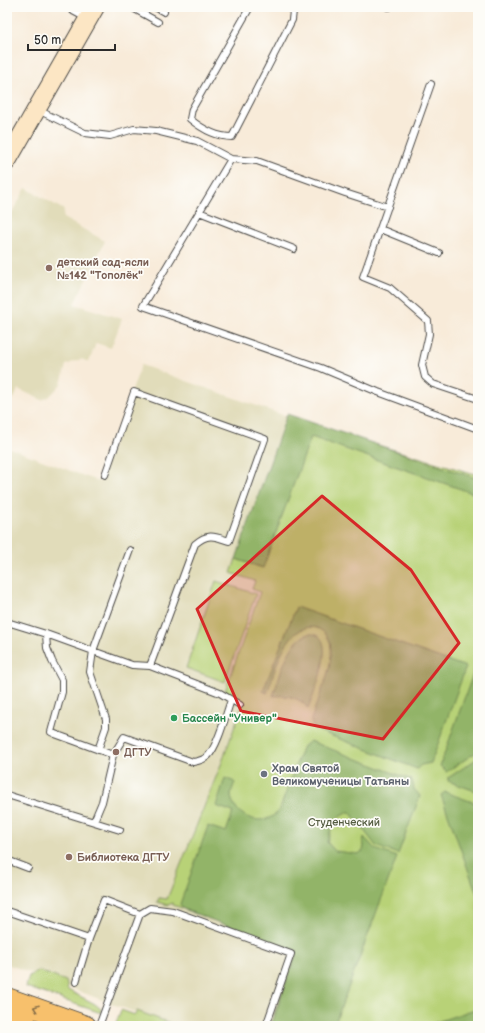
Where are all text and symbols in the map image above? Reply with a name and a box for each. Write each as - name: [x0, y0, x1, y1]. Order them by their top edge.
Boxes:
- scale bar: [28, 26, 115, 52]
- text: 50 m: [34, 33, 61, 48]
- place label: детский сад-ясли №142 "Тополёк": [56, 256, 149, 282]
- marker: детский сад-ясли №142 "Тополёк": [44, 263, 54, 273]
- place label: Бассейн "Универ": [182, 712, 277, 725]
- marker: Бассейн "Универ": [169, 713, 179, 723]
- place label: ДГТУ: [124, 746, 151, 759]
- marker: ДГТУ: [111, 747, 121, 757]
- place label: Храм Святой Великомученицы Татьяны: [271, 762, 409, 788]
- marker: Храм Святой Великомученицы Татьяны: [259, 769, 269, 779]
- park label: Студенческий: [308, 816, 380, 829]
- place label: Библиотека ДГТУ: [77, 851, 170, 864]
- marker: Библиотека ДГТУ: [64, 852, 74, 862]
- one-way arrow: [32, 1005, 39, 1013]

